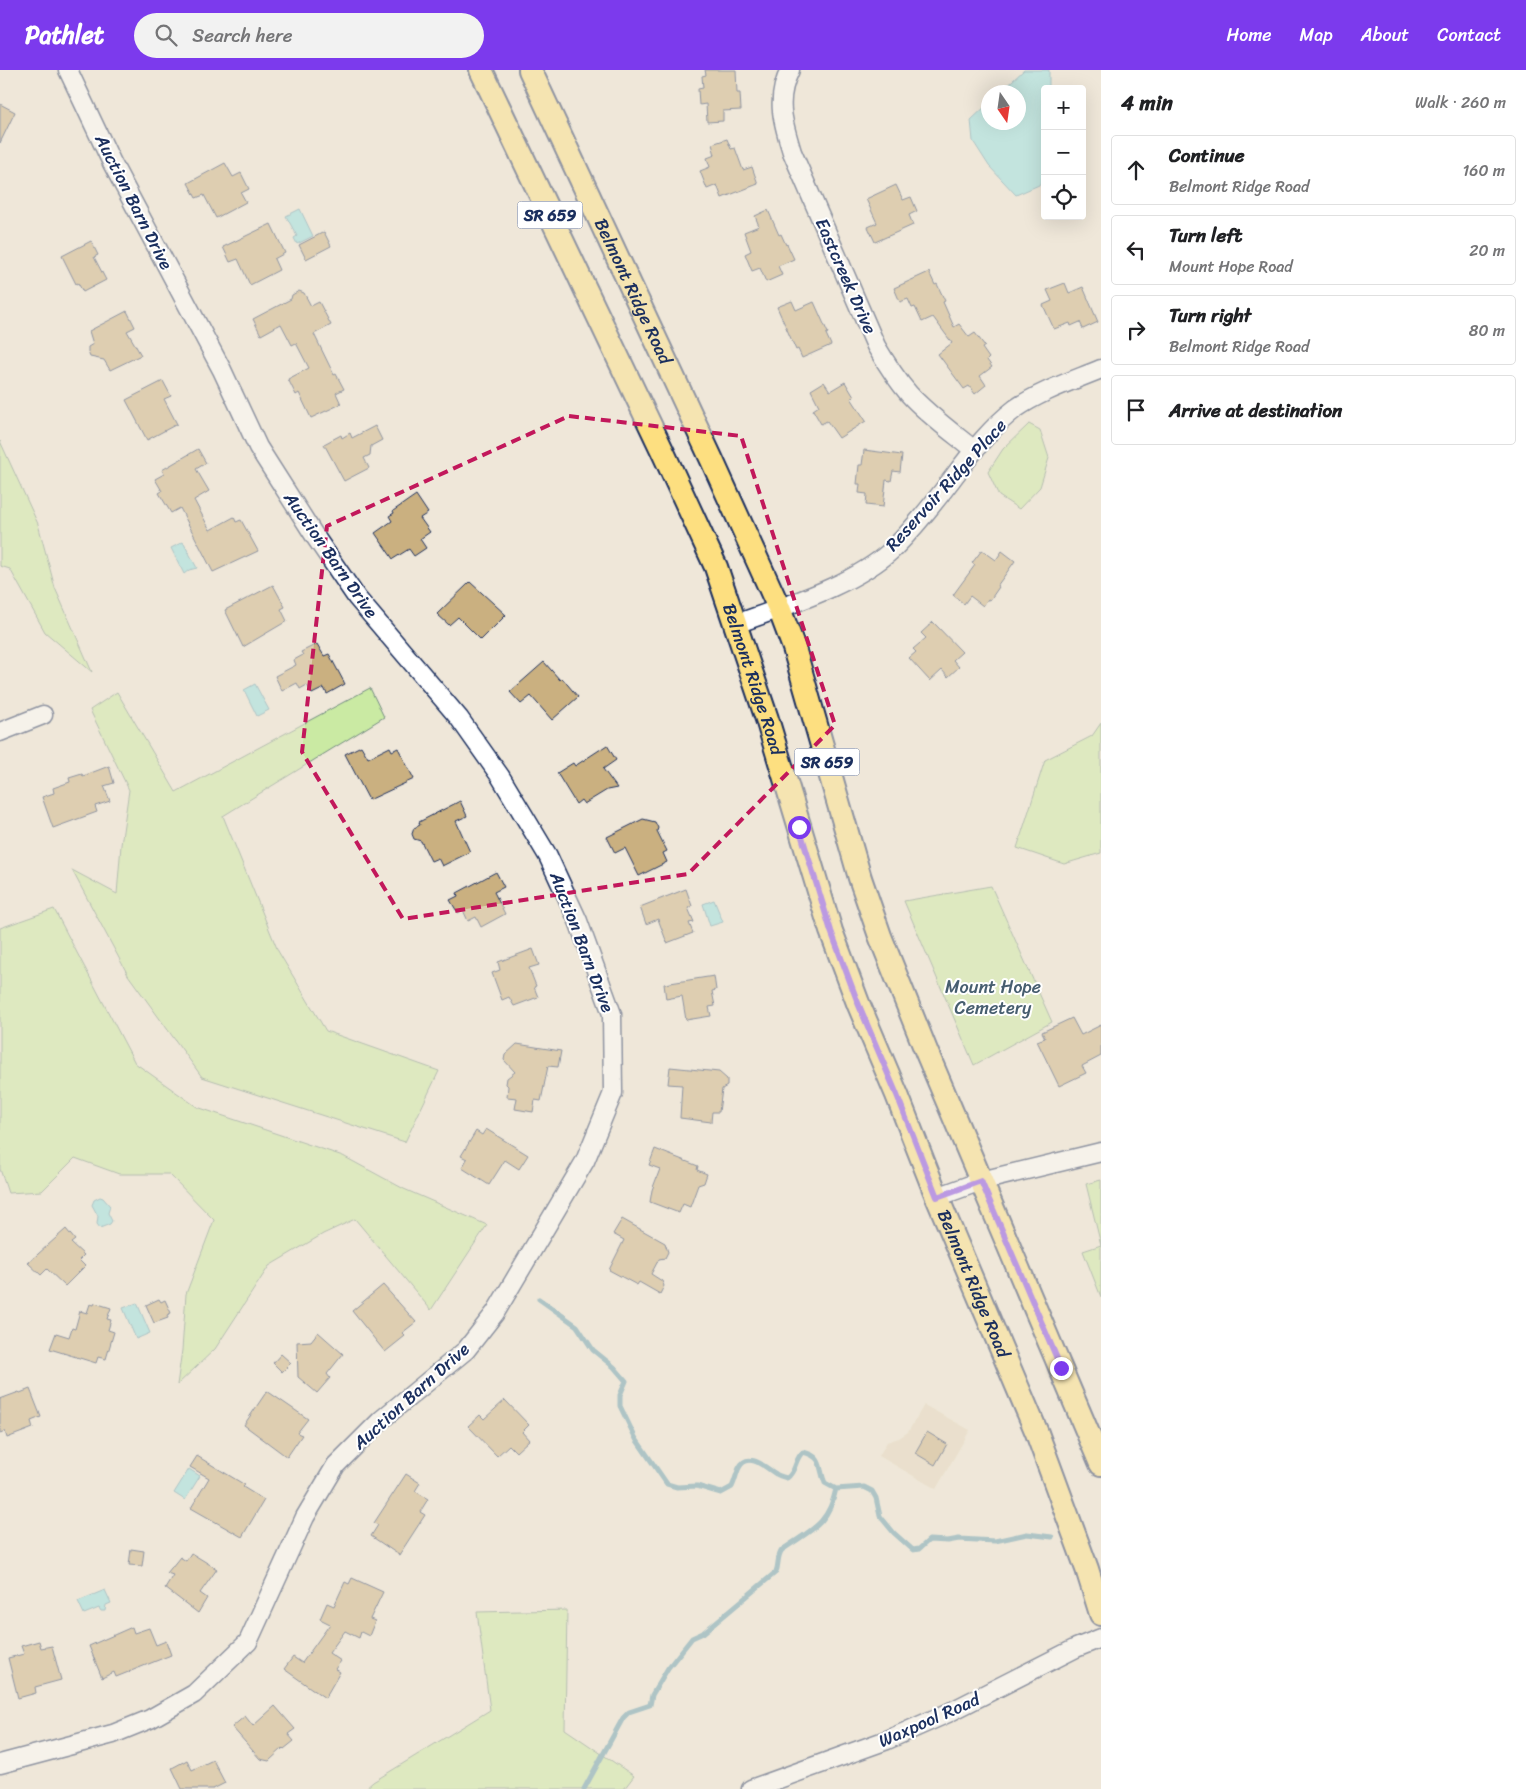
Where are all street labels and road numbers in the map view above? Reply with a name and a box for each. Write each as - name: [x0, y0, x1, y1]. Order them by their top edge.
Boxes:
- street label: Auction Barn Drive: [85, 127, 182, 276]
- road number: SR 659: [518, 202, 582, 228]
- street label: Belmont Ridge Road: [585, 213, 682, 371]
- street label: Eastcreek Drive: [806, 213, 886, 339]
- street label: Reservoir Ridge Place: [877, 411, 1015, 559]
- street label: Auction Barn Drive: [275, 484, 387, 625]
- street label: Belmont Ridge Road: [713, 599, 793, 760]
- road number: SR 659: [794, 749, 860, 776]
- street label: Auction Barn Drive: [540, 866, 624, 1018]
- street label: Belmont Ridge Road: [928, 1205, 1020, 1364]
- street label: Auction Barn Drive: [344, 1334, 477, 1458]
- street label: Waxpool Road: [873, 1683, 986, 1757]

